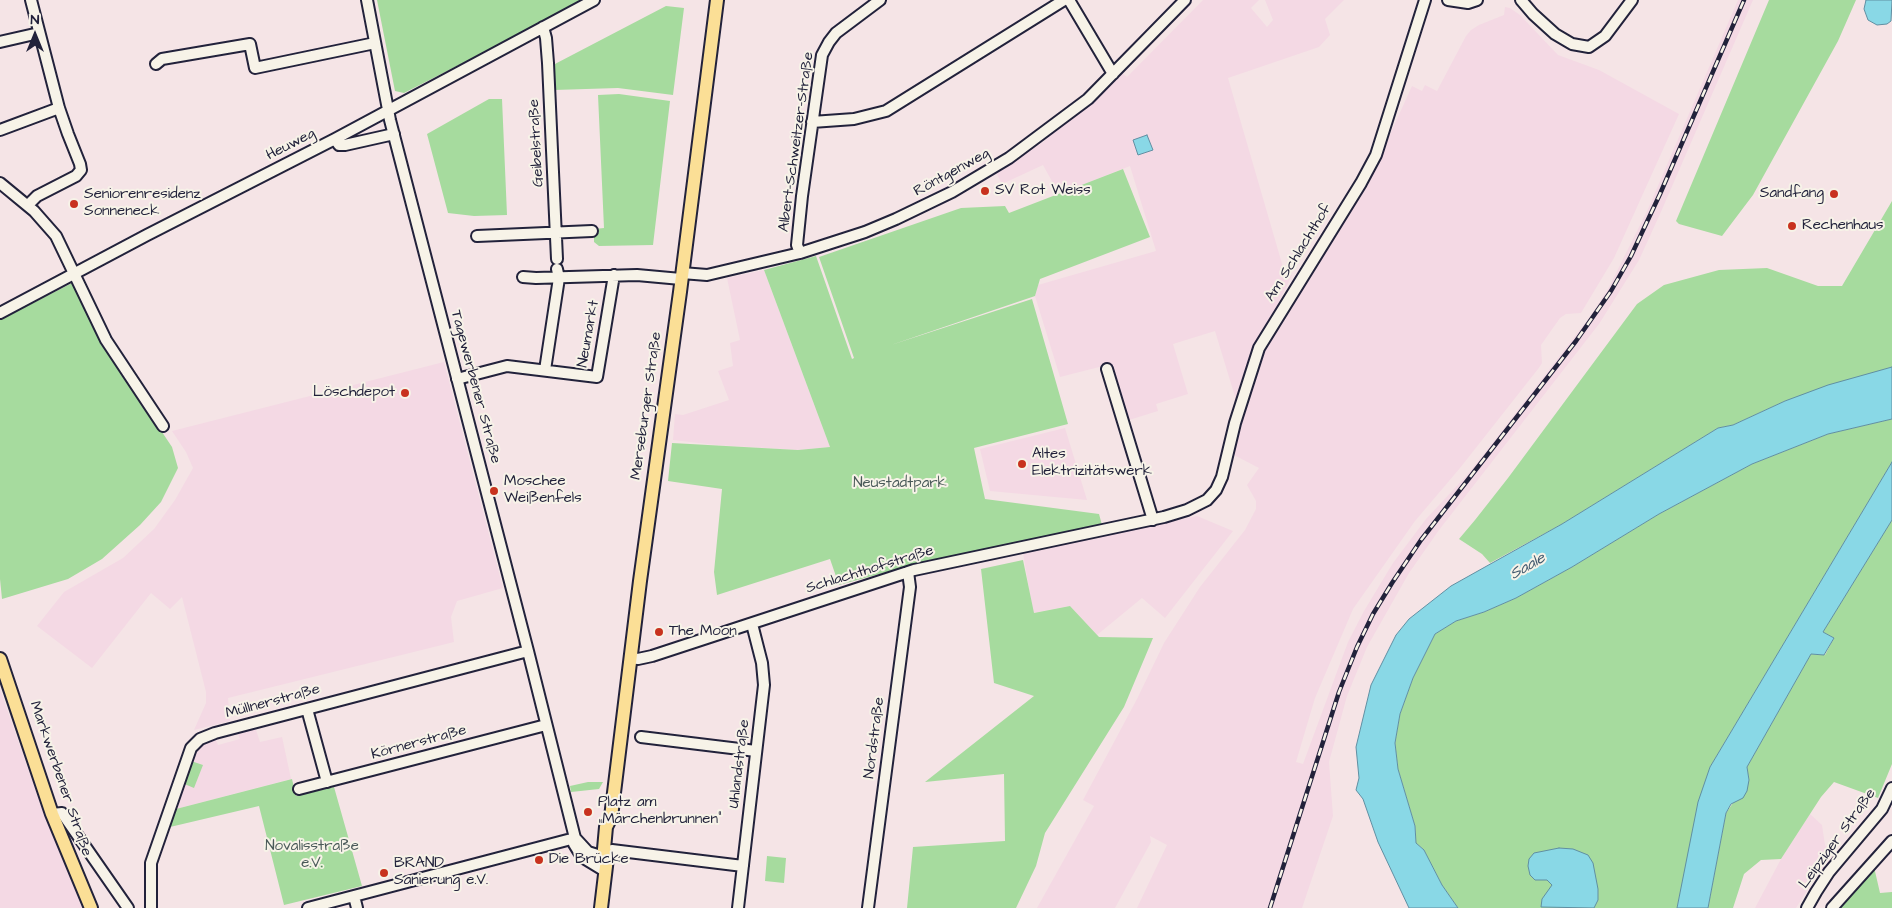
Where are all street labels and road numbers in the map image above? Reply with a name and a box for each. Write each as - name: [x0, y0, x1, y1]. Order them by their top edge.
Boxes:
- street label: Albert-Schweitzer-Straße: [775, 51, 819, 233]
- street label: Geibelstraße: [526, 99, 548, 187]
- street label: Heuweg: [263, 125, 319, 165]
- street label: Röntgenweg: [911, 145, 993, 201]
- street label: Am Schlachthof: [1262, 201, 1336, 305]
- street label: Neumarkt: [574, 299, 604, 369]
- street label: Tagewerbener Straße: [446, 308, 504, 466]
- street label: Merseburger Straße: [628, 331, 666, 481]
- street label: Schlachthofstraße: [804, 542, 936, 598]
- street label: Müllnerstraße: [224, 681, 322, 723]
- street label: Nordstraße: [861, 696, 889, 780]
- street label: Markwerbener Straße: [25, 699, 95, 859]
- street label: Uhlandstraße: [726, 719, 754, 809]
- street label: Körnerstraße: [369, 722, 469, 764]
- street label: Leipziger Straße: [1796, 785, 1880, 893]

